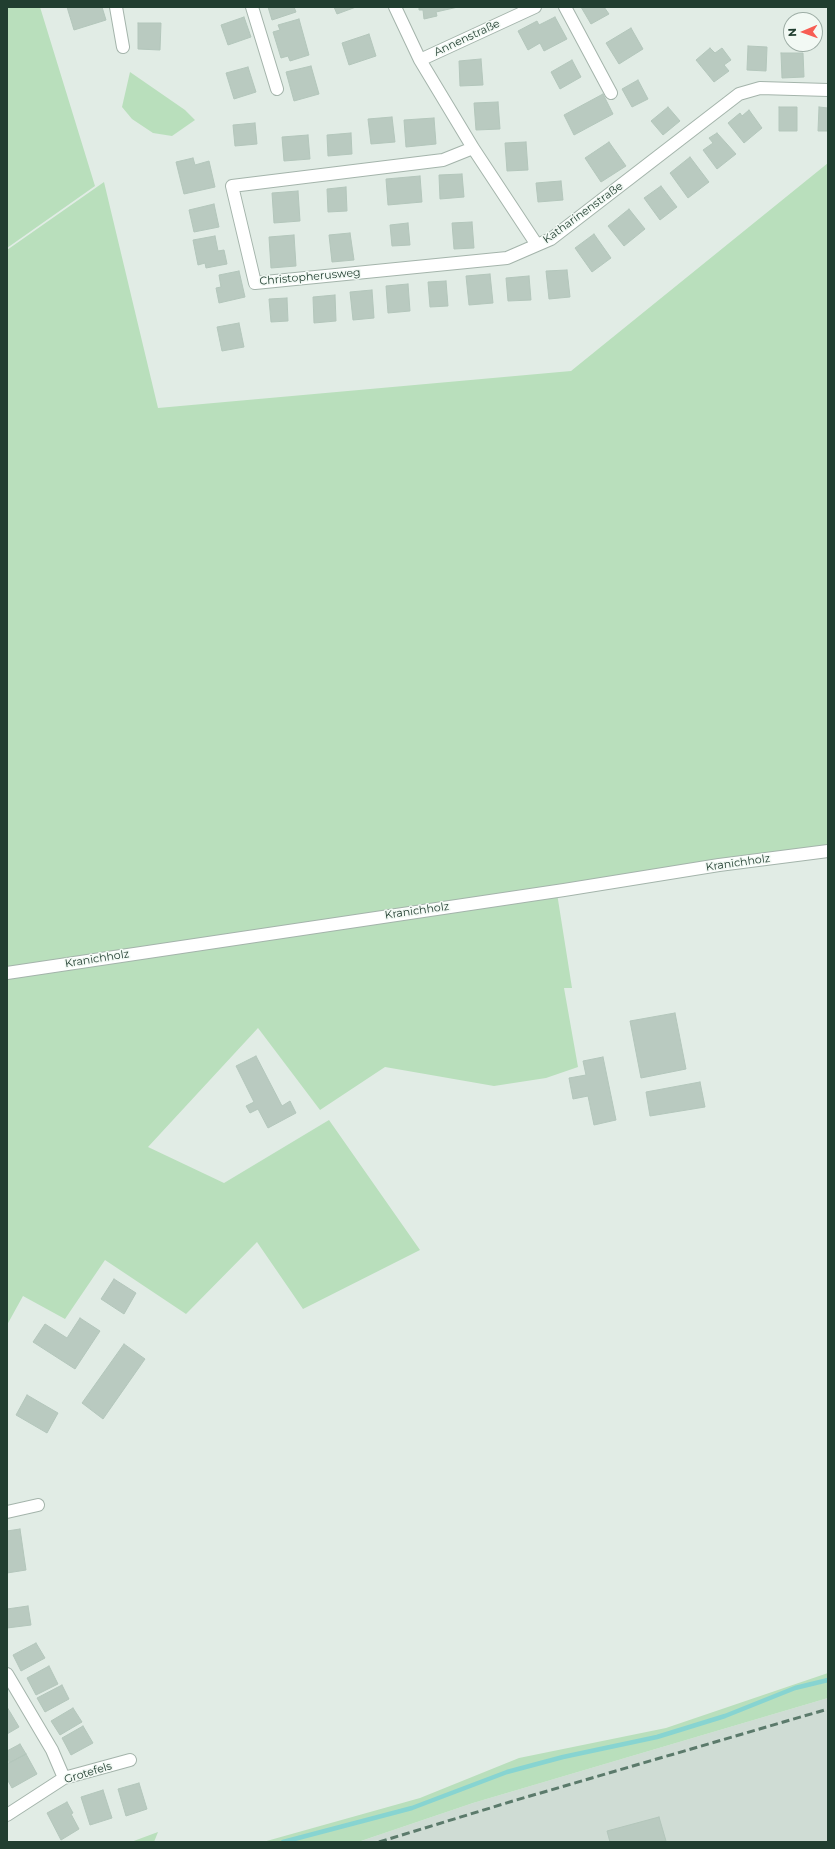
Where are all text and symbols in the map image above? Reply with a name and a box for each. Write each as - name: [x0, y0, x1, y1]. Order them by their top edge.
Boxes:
- north arrow: [783, 12, 823, 52]
- street label: Annenstraße: [432, 17, 502, 59]
- text: N: [785, 28, 799, 37]
- street label: Katharinenstraße: [540, 180, 626, 246]
- street label: Christopherusweg: [259, 266, 361, 288]
- street label: Kranichholz: [705, 852, 771, 874]
- street label: Kranichholz: [384, 900, 450, 922]
- street label: Kranichholz: [64, 947, 130, 971]
- street label: Grotefels: [63, 1759, 113, 1787]

